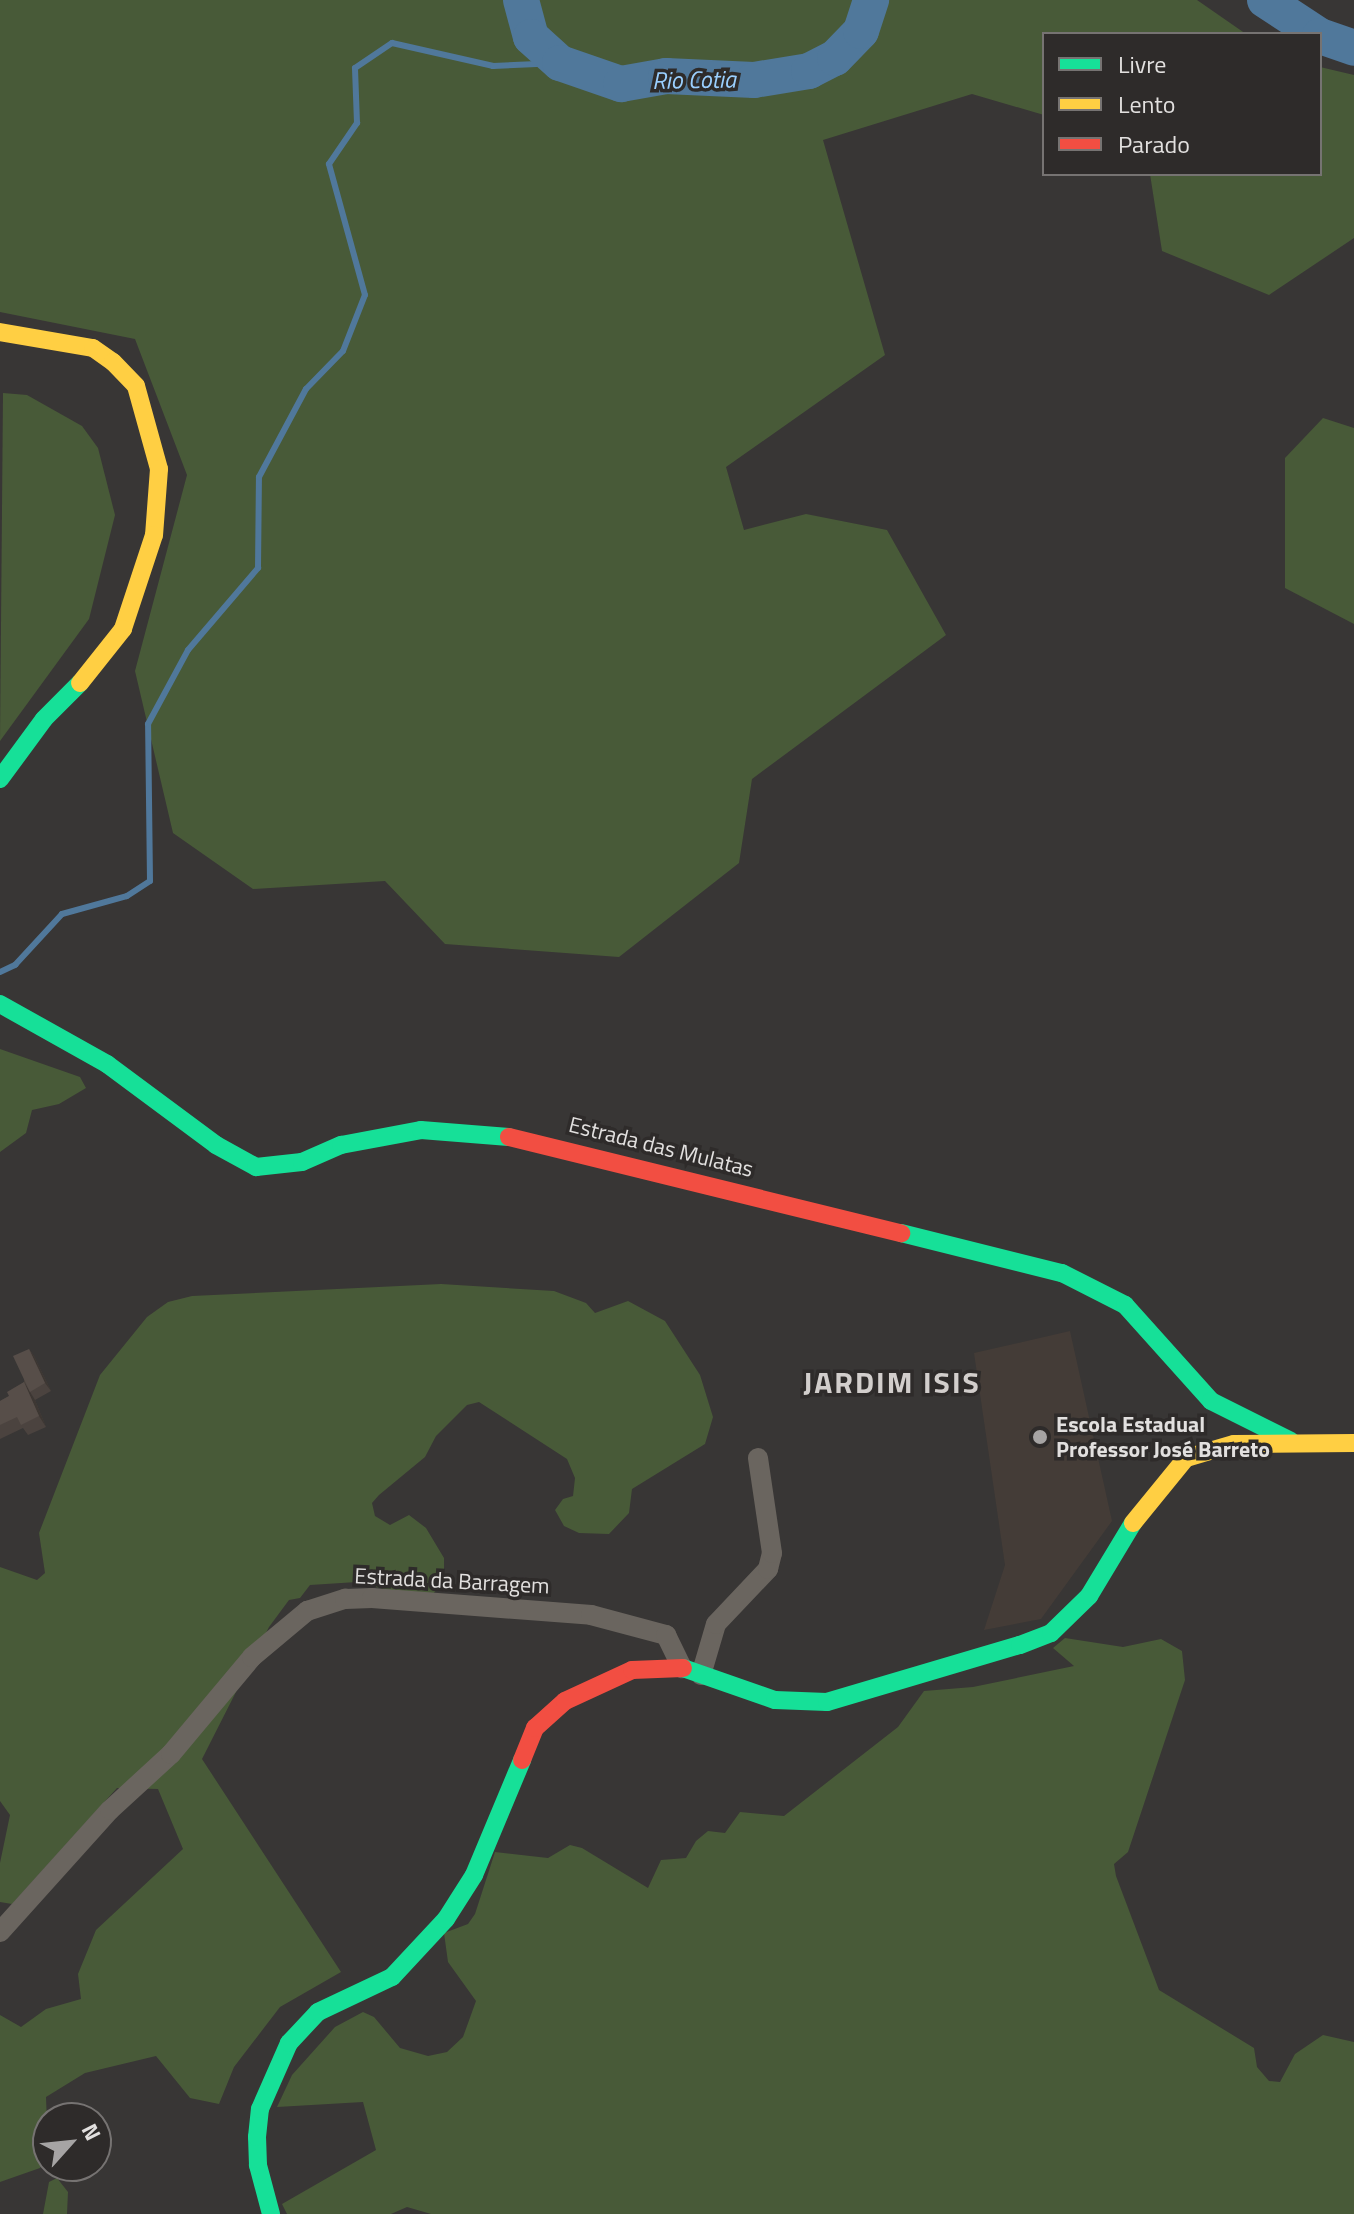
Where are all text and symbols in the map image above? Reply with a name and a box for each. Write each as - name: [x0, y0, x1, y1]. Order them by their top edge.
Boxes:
- legend: [1042, 32, 1322, 176]
- text: Livre: [1118, 46, 1166, 82]
- water label: Rio Cotia: [652, 65, 736, 95]
- text: Lento: [1118, 86, 1175, 122]
- text: Parado: [1118, 126, 1190, 162]
- street label: Estrada das Mulatas: [566, 1111, 756, 1183]
- district label: JARDIM ISIS: [803, 1364, 981, 1400]
- place label: Escola Estadual Professor José Barreto: [1056, 1411, 1270, 1462]
- marker: Escola Estadual Professor José Barreto: [1031, 1428, 1049, 1446]
- street label: Estrada da Barragem: [354, 1563, 550, 1599]
- north arrow: [32, 2102, 112, 2182]
- text: N: [73, 2118, 110, 2147]

